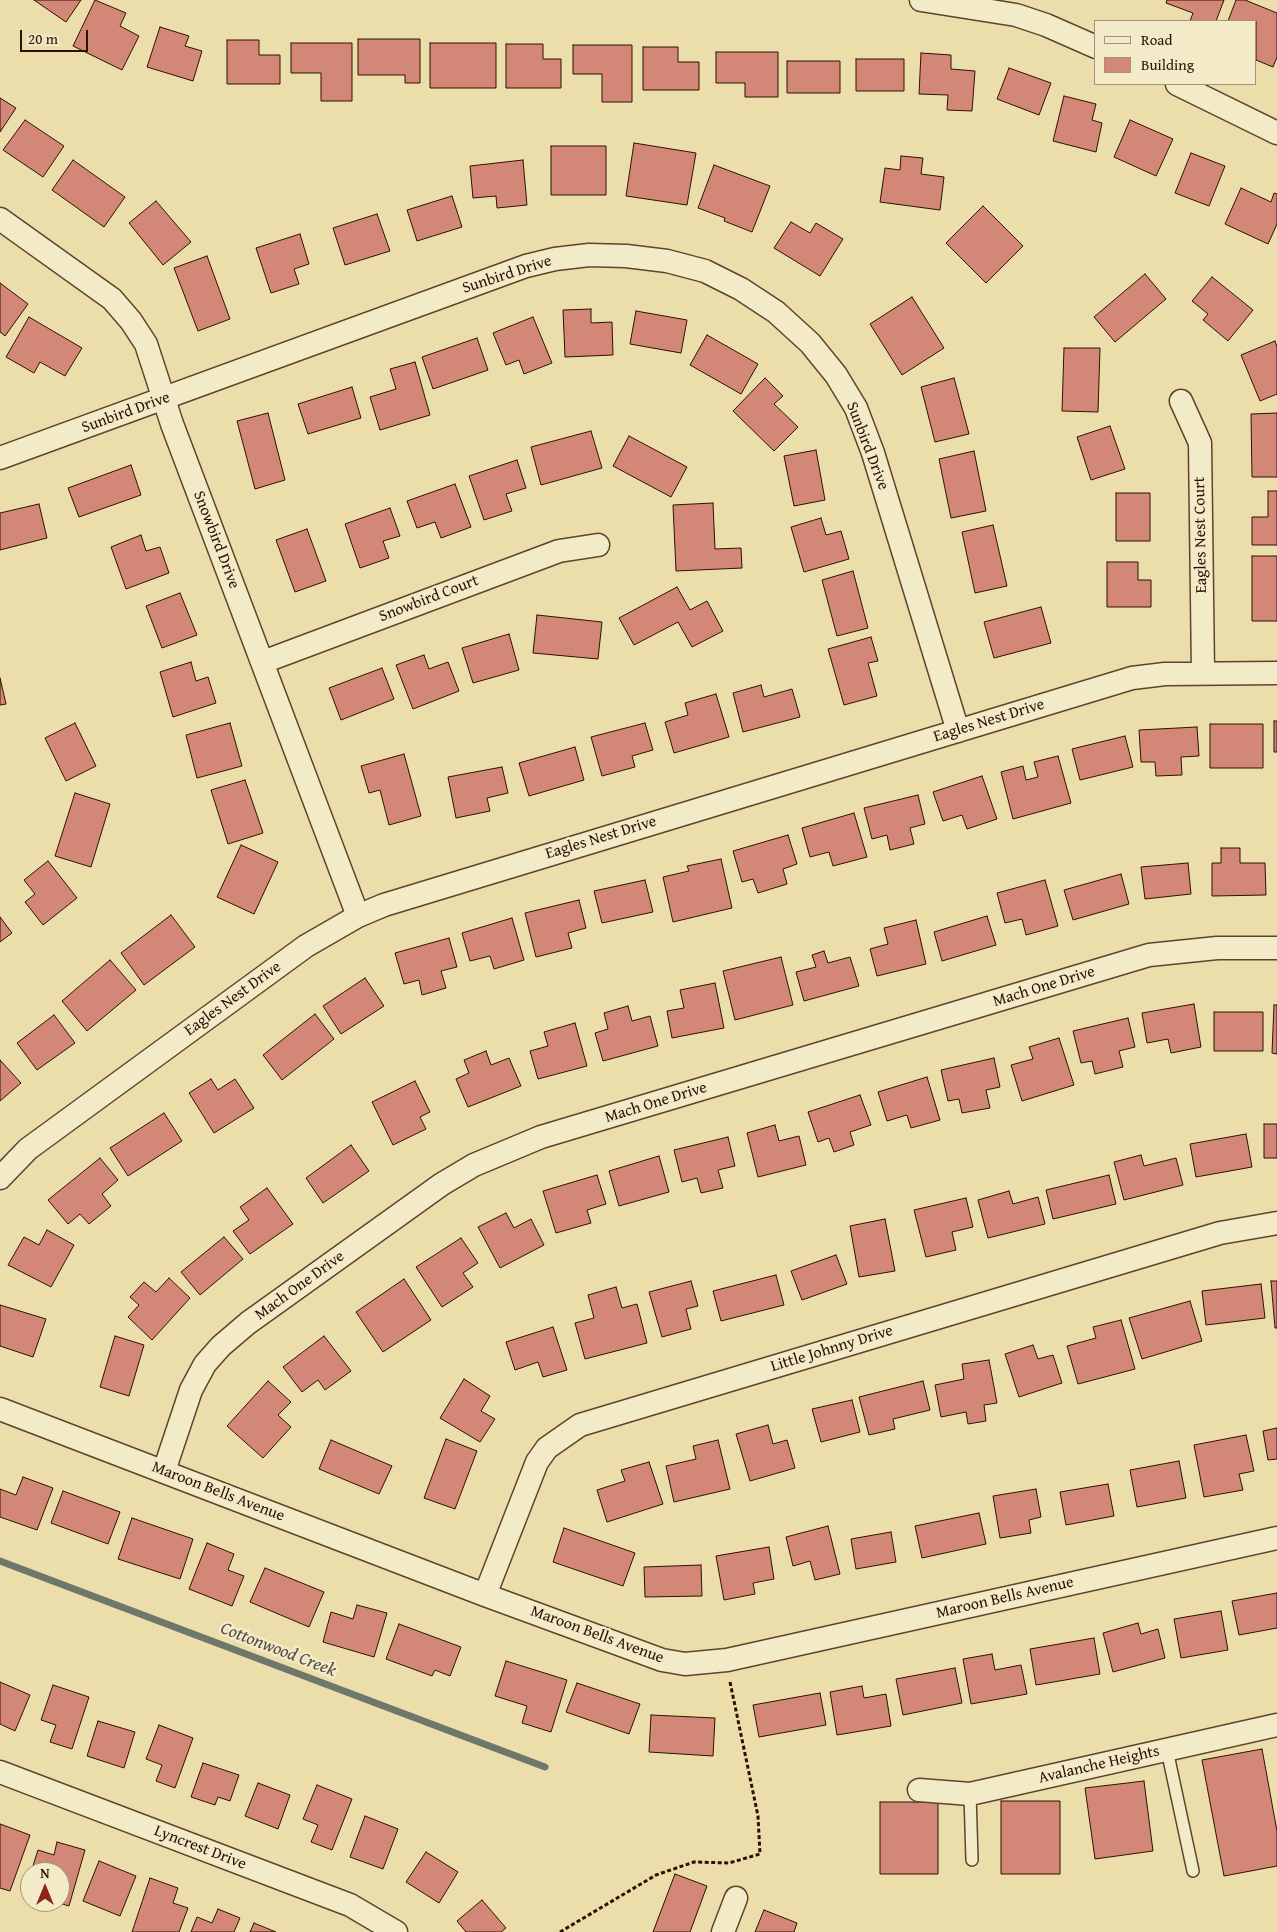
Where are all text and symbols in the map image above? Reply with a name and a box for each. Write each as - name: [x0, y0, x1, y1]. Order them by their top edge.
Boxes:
- scale bar: [22, 20, 90, 52]
- legend: [1094, 20, 1257, 85]
- text: 20 m: [28, 28, 58, 49]
- text: Road: [1141, 29, 1172, 50]
- text: Building: [1141, 54, 1194, 75]
- street label: Sunbird Drive: [460, 252, 554, 298]
- street label: Sunbird Drive: [79, 388, 173, 438]
- street label: Sunbird Drive: [841, 399, 893, 493]
- street label: Eagles Nest Court: [1190, 476, 1212, 594]
- street label: Snowbird Drive: [189, 488, 243, 592]
- street label: Snowbird Court: [376, 571, 482, 627]
- street label: Eagles Nest Drive: [931, 695, 1047, 747]
- street label: Eagles Nest Drive: [543, 812, 659, 864]
- street label: Eagles Nest Drive: [181, 957, 285, 1041]
- street label: Mach One Drive: [991, 962, 1097, 1012]
- street label: Mach One Drive: [603, 1078, 709, 1128]
- street label: Mach One Drive: [252, 1247, 348, 1325]
- street label: Little Johnny Drive: [769, 1321, 895, 1377]
- street label: Maroon Bells Avenue: [149, 1458, 287, 1526]
- street label: Maroon Bells Avenue: [934, 1573, 1076, 1623]
- street label: Maroon Bells Avenue: [528, 1602, 666, 1668]
- water label: Cottonwood Creek: [217, 1618, 339, 1682]
- street label: Avalanche Heights: [1037, 1742, 1161, 1788]
- street label: Lyncrest Drive: [151, 1822, 249, 1874]
- north arrow: [20, 1862, 70, 1912]
- text: N: [40, 1863, 50, 1883]

